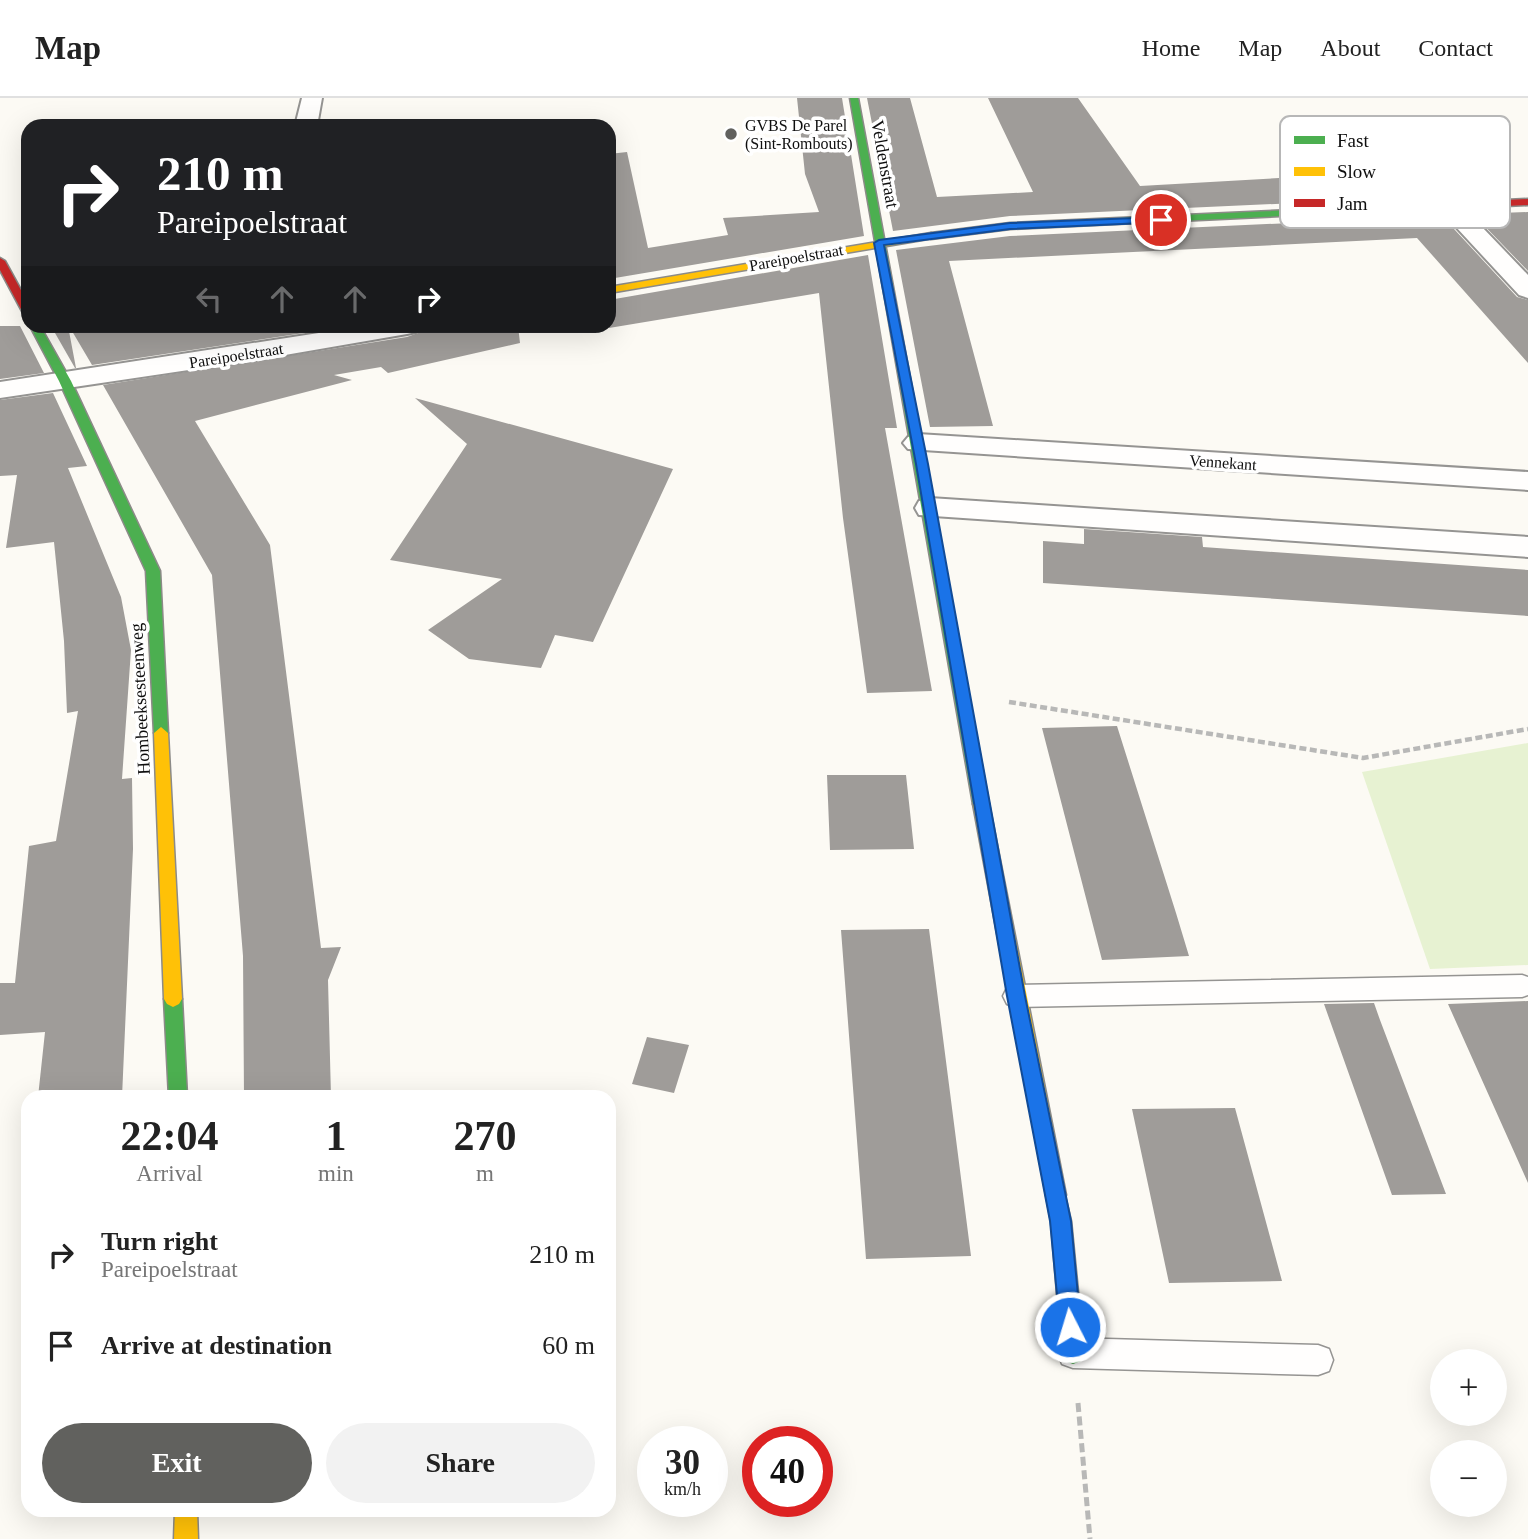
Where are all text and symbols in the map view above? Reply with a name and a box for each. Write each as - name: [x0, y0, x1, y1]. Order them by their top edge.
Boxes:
- text: Map: [35, 30, 101, 66]
- text: Home: [1142, 35, 1200, 61]
- text: Map: [1238, 35, 1282, 61]
- text: About: [1320, 35, 1380, 61]
- text: Contact: [1418, 35, 1493, 61]
- legend: [1280, 116, 1510, 228]
- place label: GVBS De Parel (Sint-Rombouts): [745, 117, 853, 153]
- street label: Veldenstraat: [867, 118, 903, 210]
- marker: GVBS De Parel (Sint-Rombouts): [723, 126, 739, 142]
- text: Fast: [1337, 130, 1369, 151]
- text: 210 m: [157, 146, 284, 201]
- icon: right: [42, 147, 133, 238]
- text: Slow: [1337, 161, 1376, 182]
- pin: [1131, 190, 1191, 250]
- text: Jam: [1337, 193, 1368, 214]
- icon: arrive: [1142, 201, 1180, 239]
- text: Pareipoelstraat: [157, 204, 347, 240]
- street label: Pareipoelstraat: [748, 241, 845, 275]
- icon: left: [190, 280, 228, 318]
- icon: ahead: [263, 280, 301, 318]
- icon: ahead: [336, 280, 374, 318]
- icon: right: [409, 280, 447, 318]
- street label: Pareipoelstraat: [188, 340, 285, 372]
- street label: Vennekant: [1189, 452, 1258, 473]
- street label: Hombeeksesteenweg: [126, 623, 154, 775]
- text: 22:04: [121, 1113, 219, 1159]
- text: 1: [325, 1113, 346, 1159]
- text: 270: [453, 1113, 516, 1159]
- text: Arrival: [136, 1161, 203, 1186]
- text: min: [318, 1161, 354, 1186]
- text: m: [476, 1161, 494, 1186]
- text: Turn right: [101, 1227, 218, 1256]
- icon: right: [42, 1236, 80, 1274]
- text: 210 m: [529, 1240, 595, 1269]
- text: Pareipoelstraat: [101, 1257, 238, 1282]
- position arrow: [1033, 1290, 1107, 1364]
- icon: arrive: [42, 1327, 80, 1365]
- text: Arrive at destination: [101, 1331, 332, 1360]
- text: 60 m: [542, 1331, 595, 1360]
- map controls: [1430, 1349, 1507, 1517]
- button: +: [1430, 1349, 1507, 1426]
- button: Exit: [42, 1423, 312, 1503]
- button: Share: [326, 1423, 595, 1503]
- speed limit sign: 40: [742, 1426, 833, 1517]
- button: −: [1430, 1440, 1507, 1517]
- text: 30: [665, 1443, 700, 1482]
- text: km/h: [664, 1479, 701, 1499]

